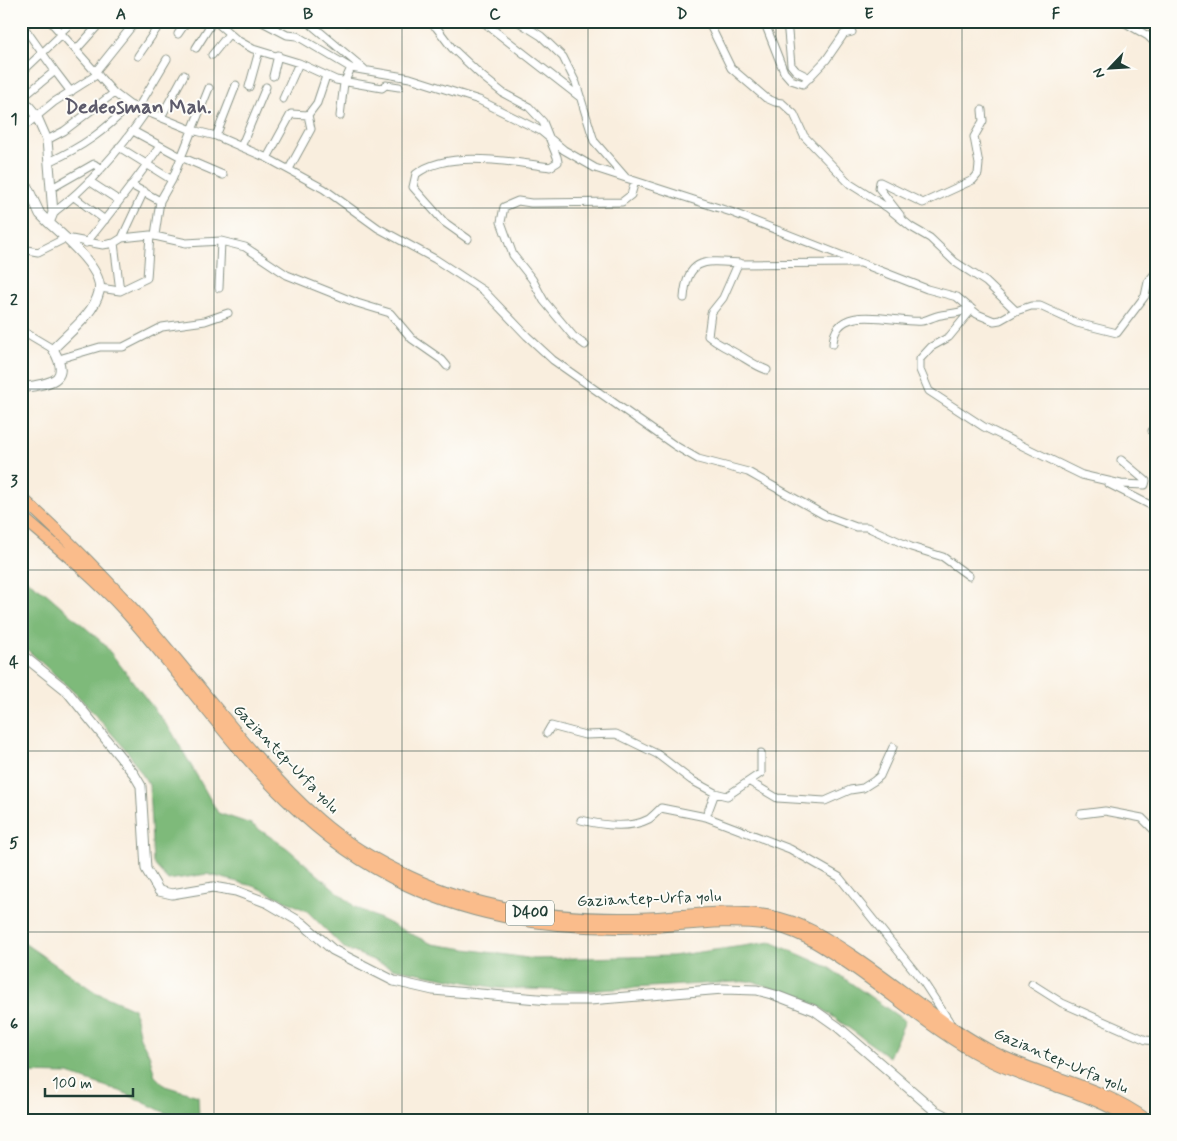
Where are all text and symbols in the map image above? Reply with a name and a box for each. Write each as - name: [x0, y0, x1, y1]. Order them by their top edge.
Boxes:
- text: A: [116, 4, 126, 25]
- text: B: [303, 4, 313, 25]
- text: C: [489, 4, 501, 25]
- text: D: [676, 4, 688, 25]
- text: E: [864, 4, 874, 25]
- text: F: [1052, 4, 1061, 25]
- north arrow: [1084, 42, 1134, 92]
- text: N: [1089, 65, 1109, 81]
- district label: Dedeosman Mah.: [64, 93, 212, 121]
- text: 1: [10, 109, 18, 130]
- text: 2: [10, 290, 18, 311]
- text: 3: [10, 471, 18, 492]
- text: 4: [9, 652, 19, 673]
- street label: Gaziantep-Urfa yolu: [228, 700, 344, 818]
- text: 5: [9, 833, 19, 854]
- street label: Gaziantep-Urfa yolu: [576, 886, 722, 912]
- road number: D400: [506, 900, 554, 926]
- text: 6: [10, 1014, 18, 1035]
- street label: Gaziantep-Urfa yolu: [990, 1023, 1132, 1099]
- scale bar: [45, 1066, 132, 1098]
- text: 100 m: [52, 1074, 92, 1094]

